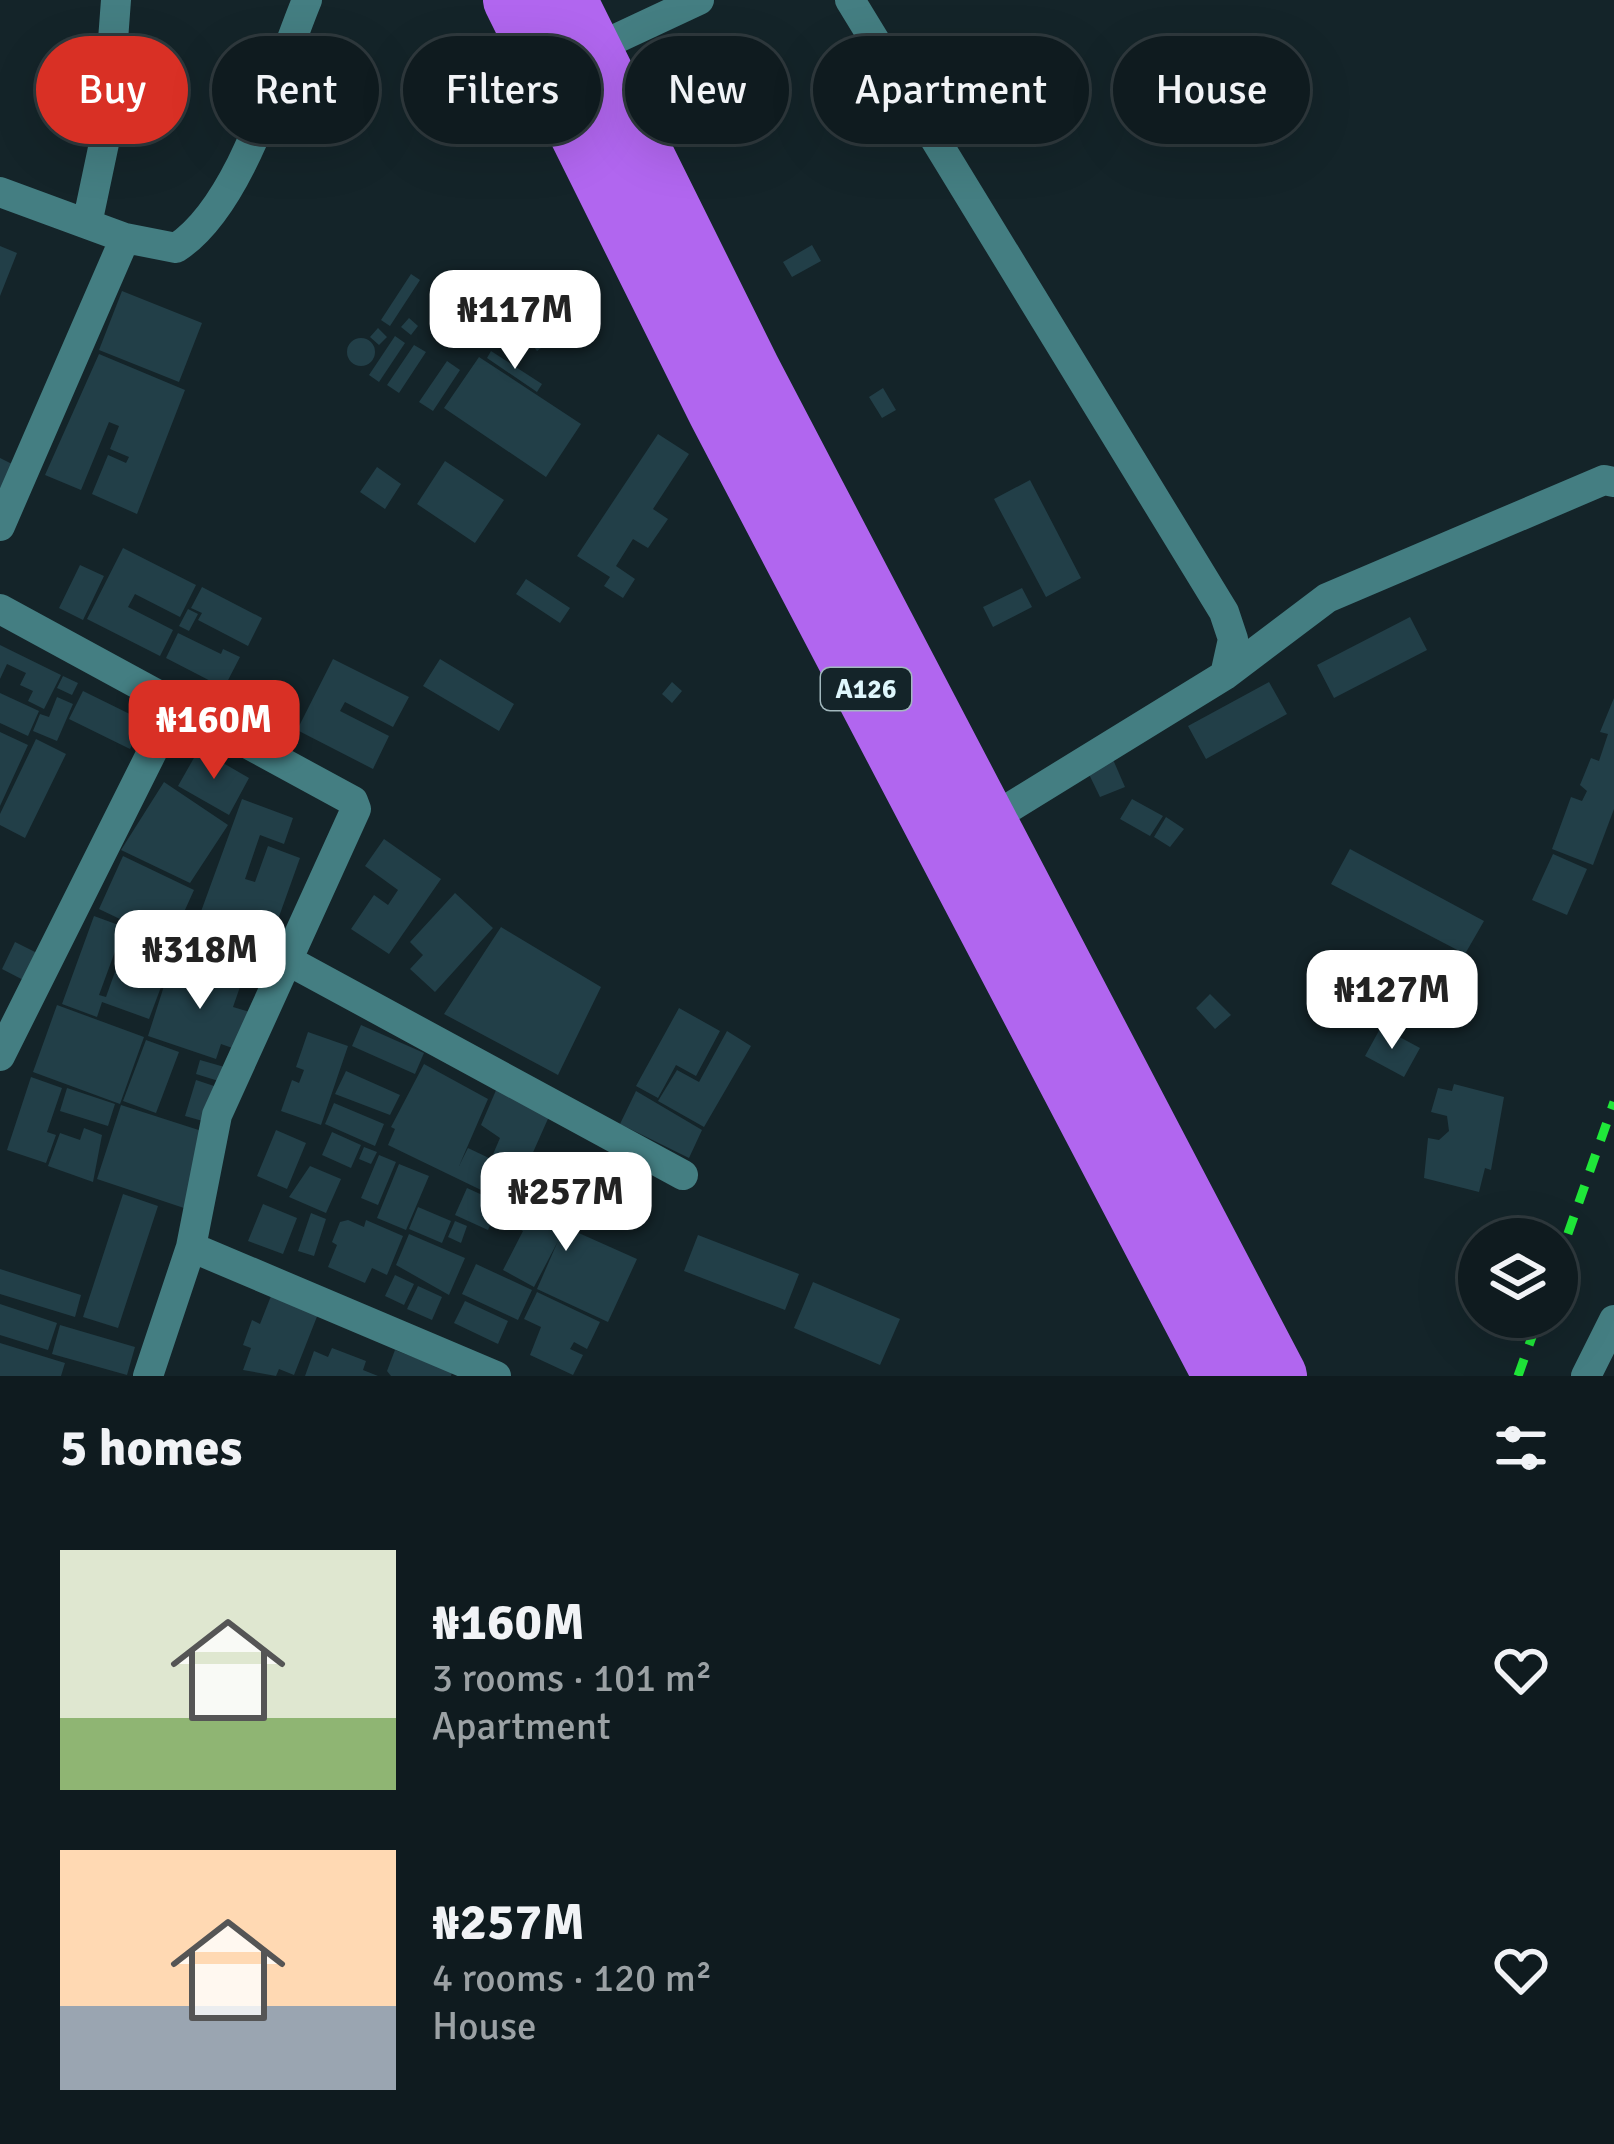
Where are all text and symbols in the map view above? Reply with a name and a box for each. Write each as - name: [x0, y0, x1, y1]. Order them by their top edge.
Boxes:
- chip: Buy: [36, 36, 188, 144]
- chip: Rent: [212, 36, 379, 144]
- chip: Filters: [403, 36, 601, 144]
- chip: New: [625, 36, 789, 144]
- chip: Apartment: [813, 36, 1089, 144]
- chip: House: [1113, 36, 1310, 144]
- pin: ₦117M: [431, 270, 599, 372]
- text: ₦117M: [457, 285, 573, 333]
- road number: A126: [821, 668, 911, 710]
- pin: ₦160M: [130, 680, 298, 782]
- text: ₦160M: [156, 695, 272, 743]
- pin: ₦318M: [116, 910, 284, 1012]
- text: ₦318M: [142, 925, 258, 973]
- pin: ₦127M: [1308, 950, 1476, 1052]
- text: ₦127M: [1334, 965, 1450, 1013]
- pin: ₦257M: [482, 1152, 650, 1254]
- text: ₦257M: [508, 1167, 624, 1215]
- map controls: [1458, 1218, 1578, 1338]
- button: layers: [1458, 1218, 1578, 1338]
- icon: filters: [1488, 1415, 1554, 1481]
- text: 5 homes: [60, 1417, 242, 1480]
- text: ₦160M: [432, 1591, 585, 1654]
- icon: home: [156, 1598, 300, 1742]
- icon: heart: [1488, 1637, 1554, 1703]
- text: 3 rooms · 101 m²: [432, 1654, 712, 1702]
- text: Apartment: [432, 1702, 611, 1750]
- text: ₦257M: [432, 1891, 585, 1954]
- icon: home: [156, 1898, 300, 2042]
- icon: heart: [1488, 1937, 1554, 2003]
- text: 4 rooms · 120 m²: [432, 1954, 712, 2002]
- text: House: [432, 2002, 537, 2050]

